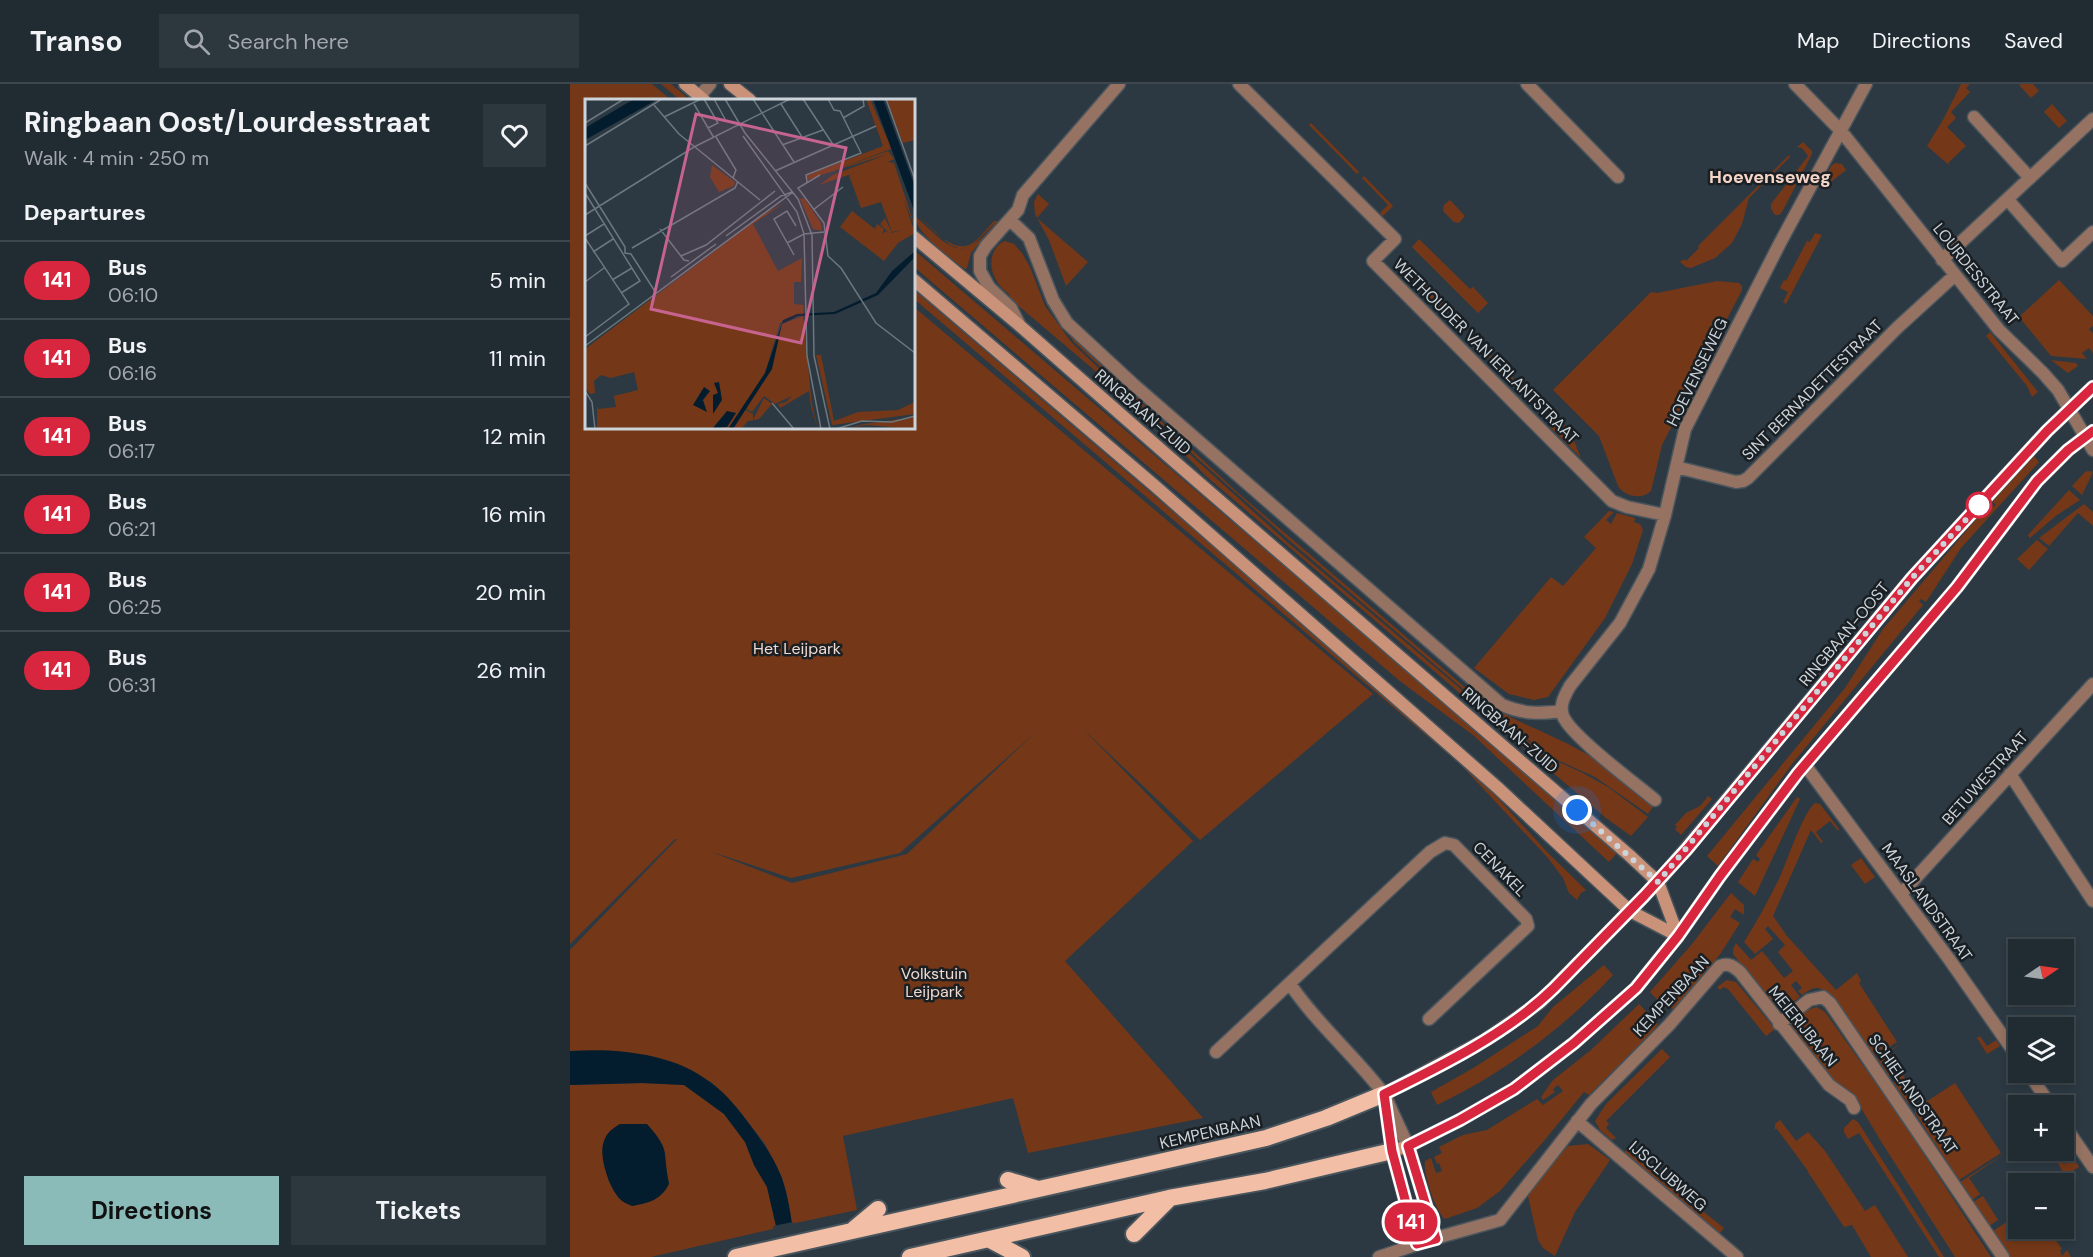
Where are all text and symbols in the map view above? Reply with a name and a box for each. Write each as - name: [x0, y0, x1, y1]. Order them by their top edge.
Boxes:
- search box: [159, 14, 579, 68]
- text: Transo: [30, 23, 123, 60]
- icon: search: [180, 25, 213, 58]
- text: Search here: [228, 27, 349, 56]
- text: Map: [1797, 27, 1839, 55]
- text: Directions: [1872, 27, 1971, 55]
- text: Saved: [2004, 27, 2063, 55]
- inset map: [585, 99, 915, 429]
- text: Ringbaan Oost/Lourdesstraat: [24, 104, 431, 141]
- button: heart: [483, 104, 546, 167]
- text: Walk · 4 min · 250 m: [24, 145, 209, 171]
- district label: Hoevenseweg: [1709, 165, 1831, 189]
- text: Departures: [24, 198, 146, 227]
- street label: LOURDESSTRAAT: [1928, 219, 2024, 329]
- text: Bus: [108, 253, 147, 282]
- street label: WETHOUDER VAN IERLANTSTRAAT: [1389, 254, 1583, 448]
- text: 141: [43, 266, 71, 294]
- text: 5 min: [489, 266, 546, 295]
- text: 06:10: [108, 282, 158, 308]
- street label: HOEVENSEWEG: [1662, 314, 1732, 430]
- street label: SINT BERNADETTESTRAAT: [1737, 315, 1887, 465]
- text: Bus: [108, 331, 147, 360]
- text: 141: [43, 344, 71, 372]
- text: 11 min: [489, 344, 546, 373]
- text: 06:16: [108, 360, 157, 386]
- street label: RINGBAAN-ZUID: [1091, 364, 1195, 460]
- text: Bus: [108, 409, 147, 438]
- text: 141: [43, 422, 71, 450]
- text: 12 min: [483, 422, 546, 451]
- text: 06:17: [108, 438, 155, 464]
- text: Bus: [108, 487, 147, 516]
- unlabelled marker: [1966, 492, 1992, 518]
- text: 141: [43, 500, 71, 528]
- text: 16 min: [482, 500, 546, 529]
- text: 06:21: [108, 516, 156, 542]
- text: Bus: [108, 565, 147, 594]
- text: 141: [43, 578, 71, 606]
- text: 20 min: [475, 578, 546, 607]
- street label: RINGBAAN-OOST: [1794, 578, 1894, 690]
- text: 06:25: [108, 594, 162, 620]
- park label: Het Leijpark: [753, 638, 841, 659]
- text: Bus: [108, 643, 147, 672]
- text: 141: [43, 656, 71, 684]
- text: 26 min: [476, 656, 546, 685]
- text: 06:31: [108, 672, 156, 698]
- street label: RINGBAAN-ZUID: [1458, 682, 1562, 778]
- street label: BETUWESTRAAT: [1937, 727, 2033, 829]
- your location: [1562, 795, 1592, 825]
- street label: CENAKEL: [1468, 837, 1532, 901]
- street label: MAASLANDSTRAAT: [1877, 839, 1977, 965]
- north arrow: [2008, 939, 2074, 1005]
- map controls: [2008, 939, 2074, 1239]
- street label: KEMPENBAAN: [1628, 951, 1714, 1041]
- park label: Volkstuin Leijpark: [901, 963, 967, 1002]
- street label: MEIERIJBAAN: [1764, 981, 1842, 1071]
- button: layers: [2008, 1017, 2074, 1083]
- street label: SCHIELANDSTRAAT: [1864, 1030, 1962, 1158]
- button: +: [2008, 1095, 2074, 1161]
- street label: KEMPENBAAN: [1157, 1110, 1263, 1154]
- street label: IJSCLUBWEG: [1625, 1136, 1711, 1216]
- button: −: [2008, 1173, 2074, 1239]
- button: Directions: [24, 1176, 279, 1245]
- button: Tickets: [291, 1176, 546, 1245]
- line badge: 141: [1376, 1202, 1446, 1242]
- text: 141: [1397, 1208, 1425, 1236]

